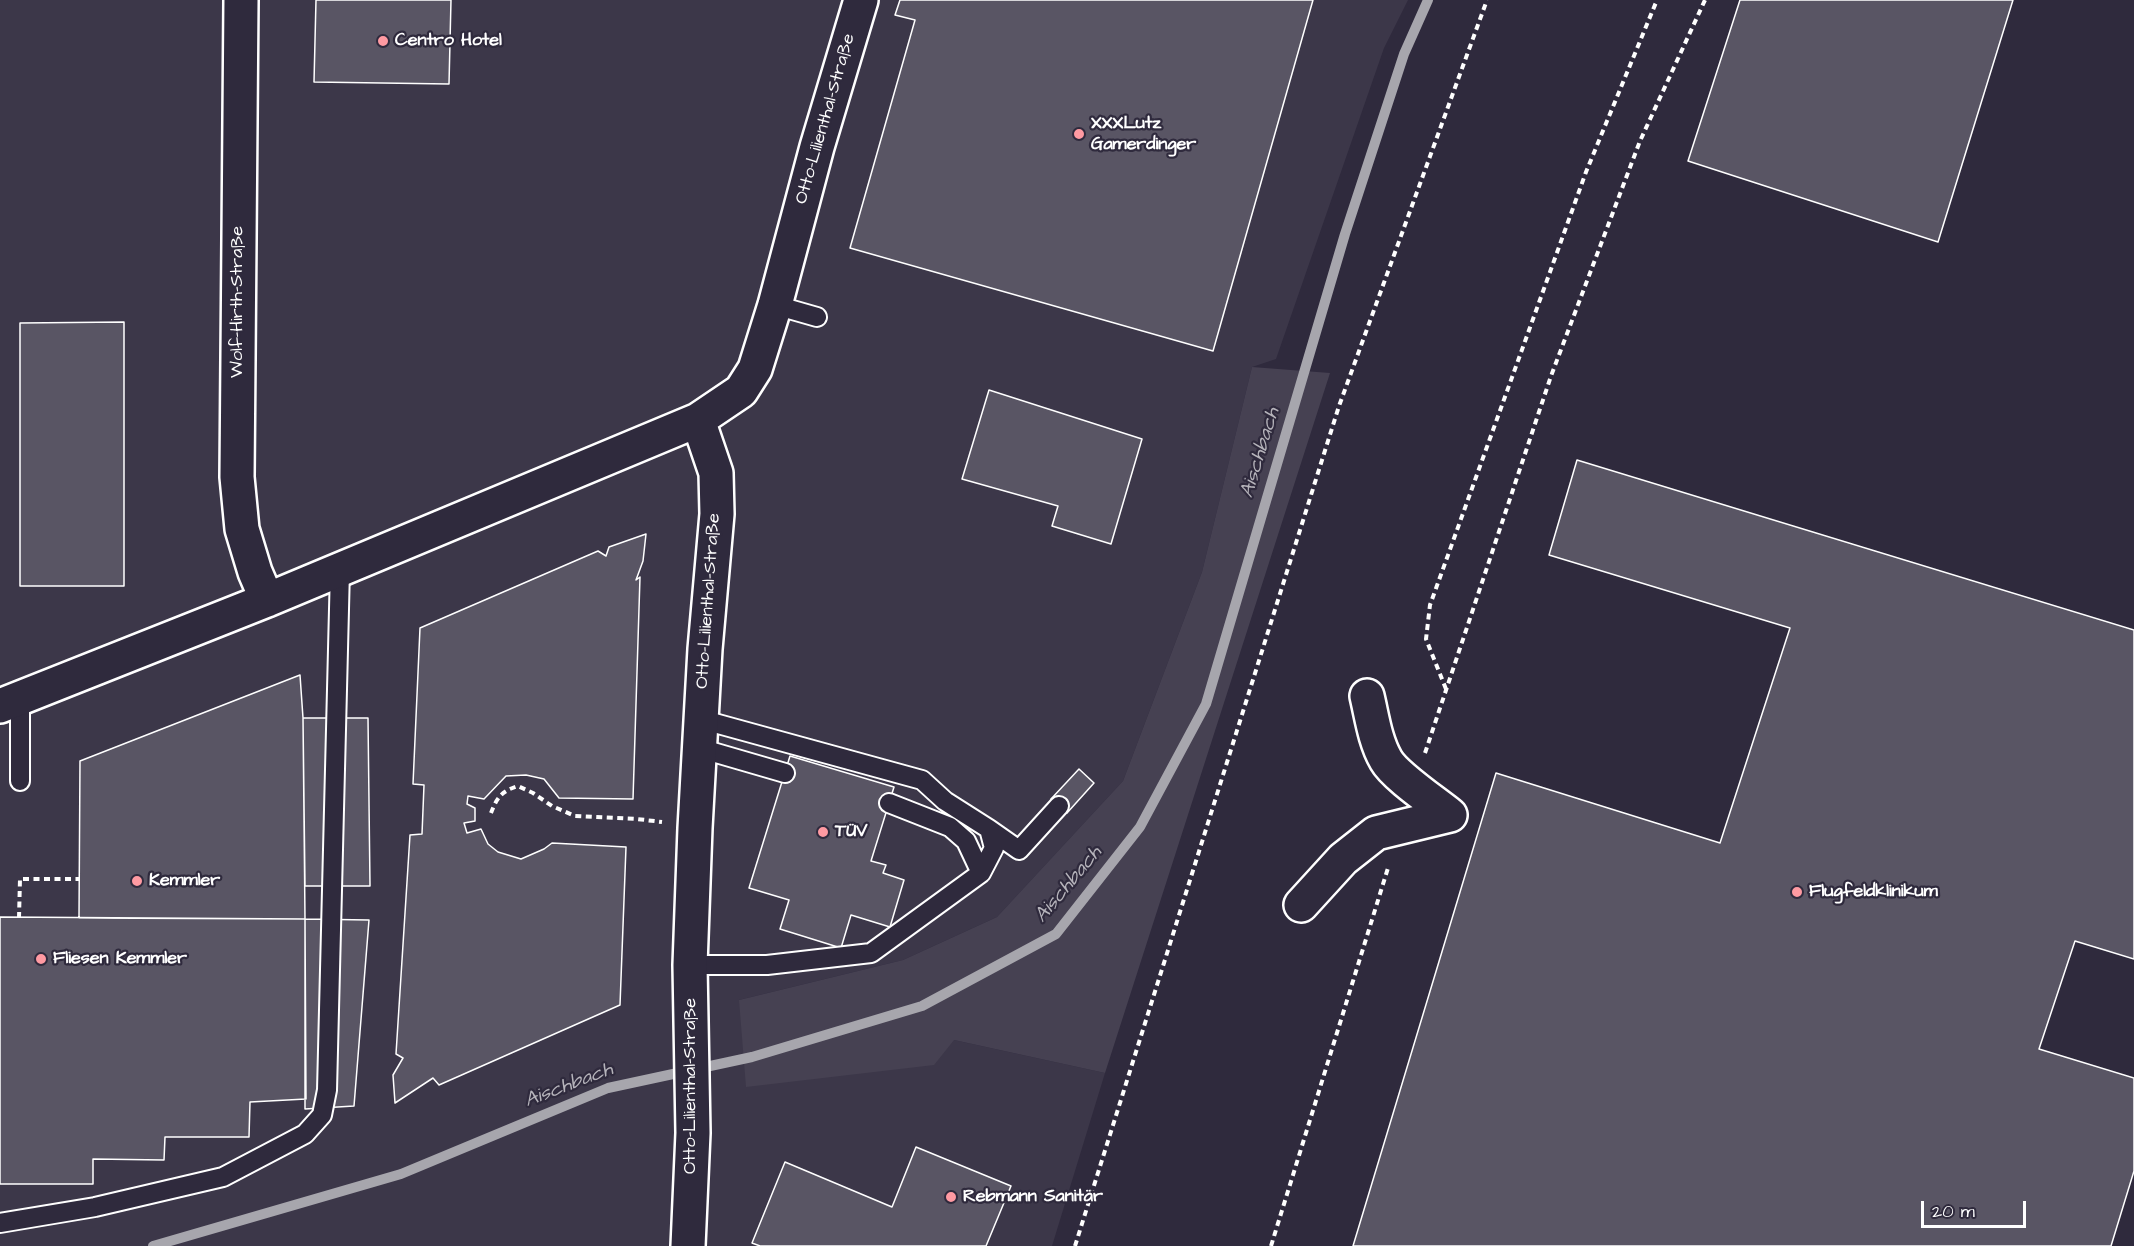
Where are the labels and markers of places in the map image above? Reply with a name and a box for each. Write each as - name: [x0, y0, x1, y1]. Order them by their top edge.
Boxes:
- place label: Centro Hotel: [395, 30, 502, 52]
- marker: Centro Hotel: [376, 34, 390, 48]
- place label: XXXLutz Gamerdinger: [1091, 113, 1196, 156]
- marker: XXXLutz Gamerdinger: [1072, 127, 1086, 141]
- place label: TÜV: [835, 821, 868, 843]
- marker: TÜV: [816, 825, 830, 839]
- place label: Kemmler: [149, 870, 220, 892]
- marker: Kemmler: [130, 874, 144, 888]
- place label: Flugfeldklinikum: [1809, 881, 1938, 903]
- marker: Flugfeldklinikum: [1790, 885, 1804, 899]
- place label: Fliesen Kemmler: [53, 948, 187, 970]
- marker: Fliesen Kemmler: [34, 952, 48, 966]
- place label: Rebmann Sanitär: [963, 1186, 1103, 1208]
- marker: Rebmann Sanitär: [944, 1190, 958, 1204]

